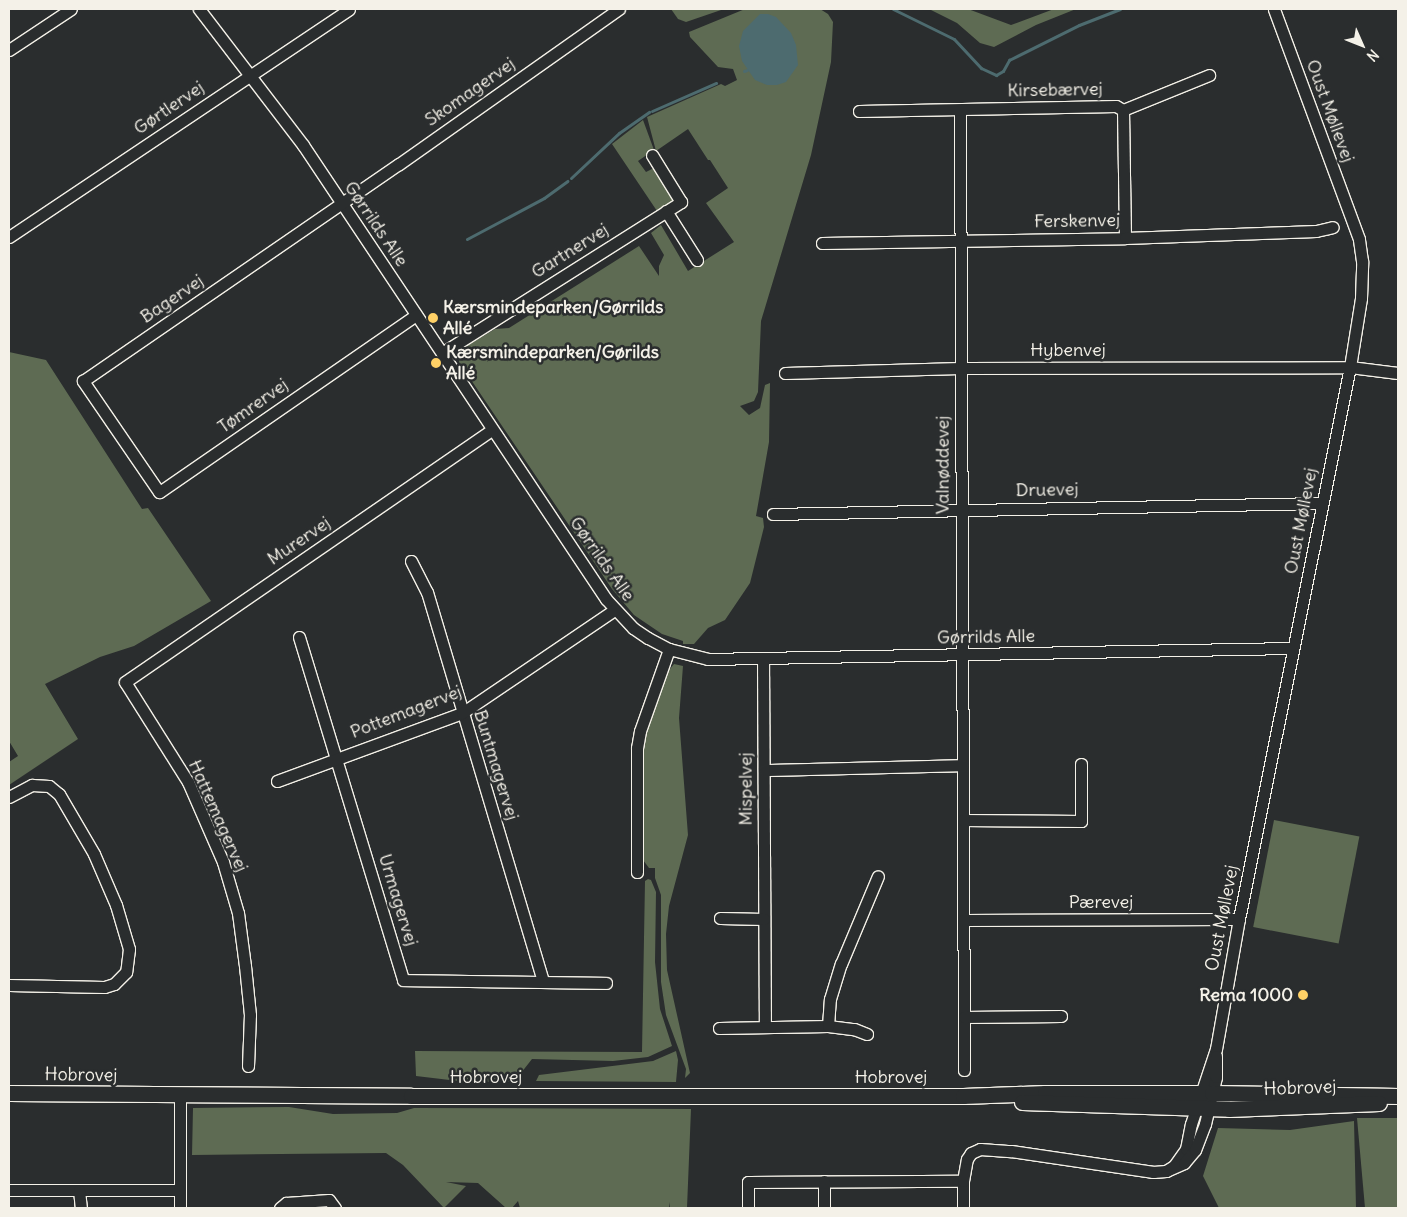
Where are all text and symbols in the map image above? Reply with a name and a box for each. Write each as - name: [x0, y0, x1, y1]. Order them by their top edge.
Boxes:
- north arrow: [1337, 20, 1387, 70]
- text: N: [1363, 46, 1383, 65]
- street label: Skomagervej: [421, 53, 519, 131]
- street label: Oust Møllevej: [1301, 57, 1359, 165]
- street label: Gørtlervej: [130, 77, 208, 139]
- street label: Kirsebærvej: [1007, 78, 1103, 102]
- street label: Gørrilds Alle: [340, 177, 412, 271]
- street label: Ferskenvej: [1034, 209, 1120, 233]
- street label: Gartnervej: [528, 219, 612, 283]
- street label: Bagervej: [136, 270, 208, 328]
- place label: Kærsmindeparken/Gørrilds Allé: [443, 297, 663, 340]
- marker: Kærsmindeparken/Gørrilds Allé: [427, 312, 439, 324]
- street label: Hybenvej: [1030, 339, 1106, 361]
- place label: Kærsmindeparken/Gørilds Allé: [446, 342, 659, 384]
- marker: Kærsmindeparken/Gørilds Allé: [430, 357, 442, 369]
- street label: Tømrervej: [214, 374, 292, 438]
- street label: Valnøddevej: [932, 416, 954, 514]
- street label: Oust Møllevej: [1280, 466, 1322, 576]
- street label: Druevej: [1015, 479, 1079, 501]
- street label: Murervej: [263, 512, 335, 570]
- street label: Gørrilds Alle: [565, 513, 639, 605]
- street label: Gørrilds Alle: [937, 625, 1035, 649]
- street label: Pottemagervej: [347, 681, 465, 743]
- street label: Buntmagervej: [469, 707, 523, 823]
- street label: Mispelvej: [735, 752, 757, 826]
- street label: Hattemagervej: [184, 757, 252, 875]
- street label: Urmagervej: [374, 851, 422, 949]
- street label: Oust Møllevej: [1201, 863, 1243, 973]
- street label: Pærevej: [1069, 891, 1133, 913]
- place label: Rema 1000: [1199, 984, 1293, 1006]
- marker: Rema 1000: [1297, 989, 1309, 1001]
- street label: Hobrovej: [44, 1064, 118, 1086]
- street label: Hobrovej: [450, 1066, 522, 1088]
- street label: Hobrovej: [855, 1066, 927, 1088]
- street label: Hobrovej: [1263, 1076, 1337, 1100]

